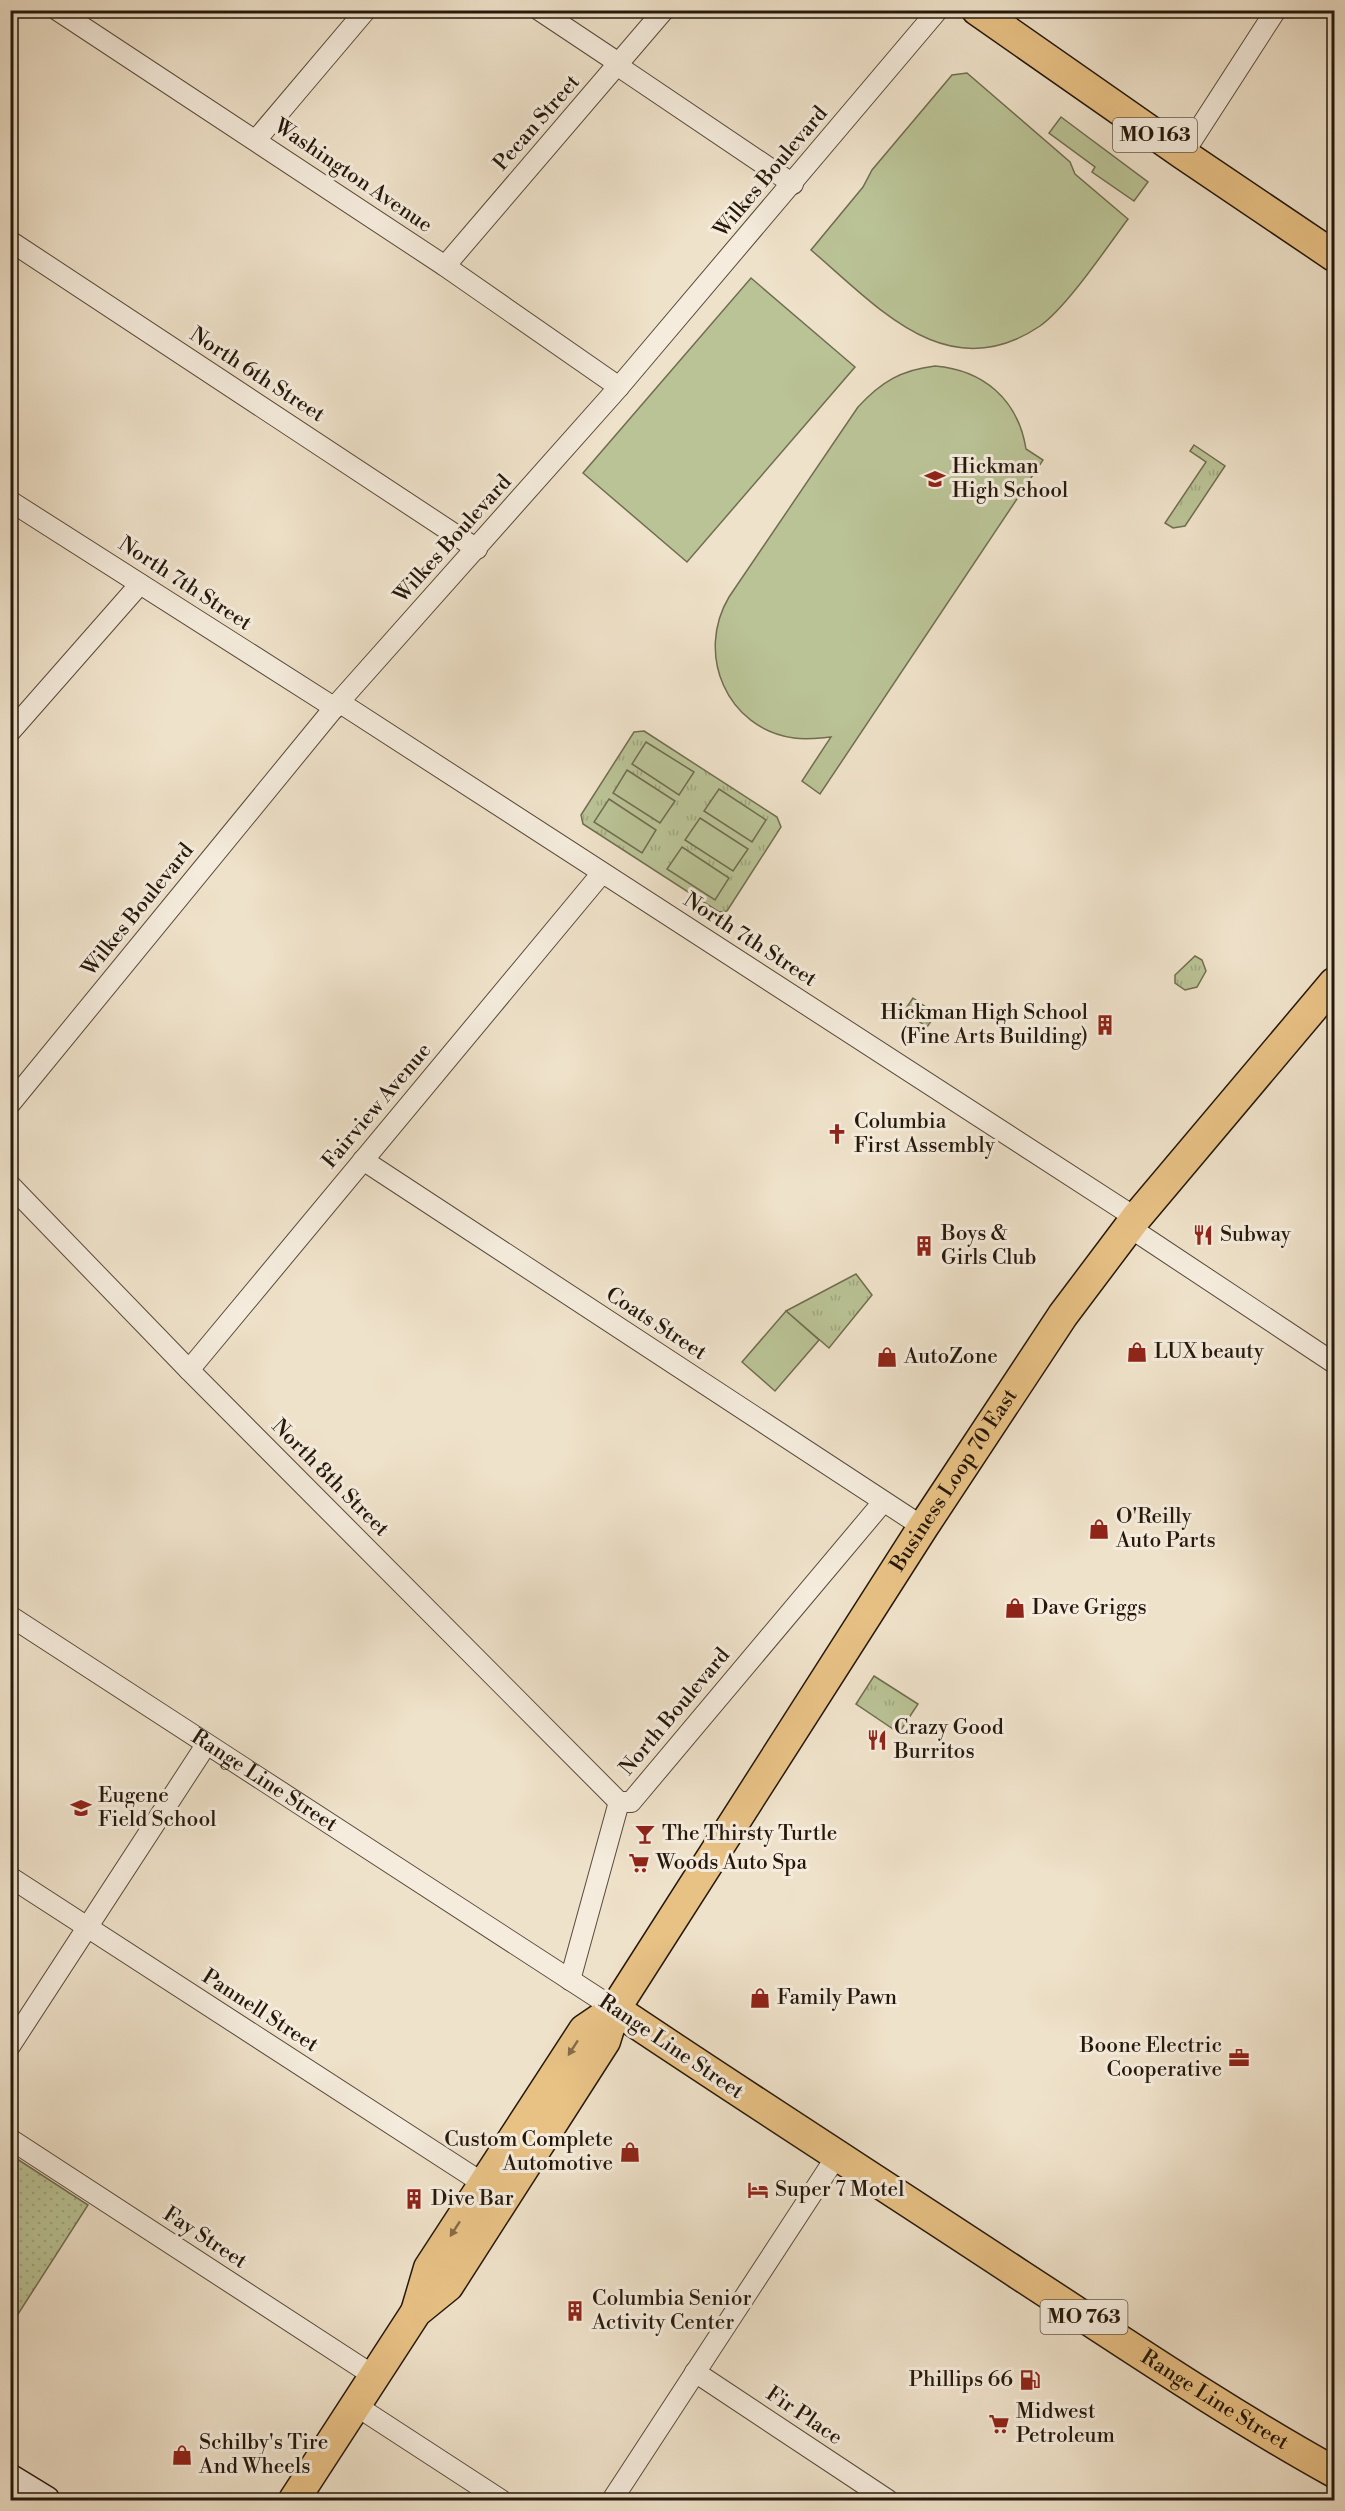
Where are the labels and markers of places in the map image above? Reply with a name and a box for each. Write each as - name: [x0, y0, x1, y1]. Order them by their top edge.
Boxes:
- place label: Hickman High School: [952, 454, 1068, 504]
- school or university icon: Hickman High School: [923, 467, 947, 491]
- place label: Hickman High School (Fine Arts Building): [881, 1000, 1088, 1050]
- building icon: Hickman High School (Fine Arts Building): [1093, 1013, 1117, 1037]
- place label: Columbia First Assembly: [854, 1109, 996, 1159]
- church icon: Columbia First Assembly: [825, 1122, 849, 1146]
- place label: Boys & Girls Club: [940, 1221, 1036, 1271]
- place label: Subway: [1220, 1222, 1292, 1248]
- restaurant icon: Subway: [1191, 1223, 1215, 1247]
- building icon: Boys & Girls Club: [912, 1234, 936, 1258]
- place label: LUX beauty: [1154, 1339, 1265, 1365]
- shop icon: LUX beauty: [1125, 1340, 1149, 1364]
- place label: AutoZone: [903, 1344, 998, 1370]
- shop icon: AutoZone: [875, 1345, 899, 1369]
- place label: O'Reilly Auto Parts: [1115, 1504, 1216, 1554]
- shop icon: O'Reilly Auto Parts: [1087, 1517, 1111, 1541]
- place label: Dave Griggs: [1032, 1595, 1147, 1621]
- shop icon: Dave Griggs: [1003, 1596, 1027, 1620]
- place label: Crazy Good Burritos: [893, 1715, 1004, 1765]
- restaurant icon: Crazy Good Burritos: [865, 1728, 889, 1752]
- place label: Eugene Field School: [98, 1783, 216, 1833]
- school or university icon: Eugene Field School: [69, 1796, 93, 1820]
- place label: The Thirsty Turtle: [662, 1821, 837, 1847]
- bar icon: The Thirsty Turtle: [633, 1822, 657, 1846]
- place label: Woods Auto Spa: [655, 1850, 807, 1876]
- supermarket icon: Woods Auto Spa: [627, 1851, 651, 1875]
- place label: Family Pawn: [777, 1985, 897, 2011]
- shop icon: Family Pawn: [748, 1986, 772, 2010]
- place label: Boone Electric Cooperative: [1079, 2033, 1222, 2083]
- office icon: Boone Electric Cooperative: [1227, 2046, 1251, 2070]
- place label: Custom Complete Automotive: [444, 2127, 613, 2177]
- shop icon: Custom Complete Automotive: [618, 2140, 642, 2164]
- place label: Super 7 Motel: [775, 2177, 904, 2203]
- hotel icon: Super 7 Motel: [746, 2178, 770, 2202]
- place label: Dive Bar: [431, 2186, 514, 2212]
- building icon: Dive Bar: [402, 2187, 426, 2211]
- place label: Columbia Senior Activity Center: [591, 2286, 752, 2336]
- building icon: Columbia Senior Activity Center: [563, 2299, 587, 2323]
- place label: Phillips 66: [909, 2367, 1013, 2393]
- fuel station icon: Phillips 66: [1018, 2368, 1042, 2392]
- place label: Midwest Petroleum: [1016, 2399, 1115, 2449]
- supermarket icon: Midwest Petroleum: [987, 2412, 1011, 2436]
- place label: Schilby's Tire And Wheels: [198, 2430, 328, 2480]
- shop icon: Schilby's Tire And Wheels: [170, 2443, 194, 2467]

